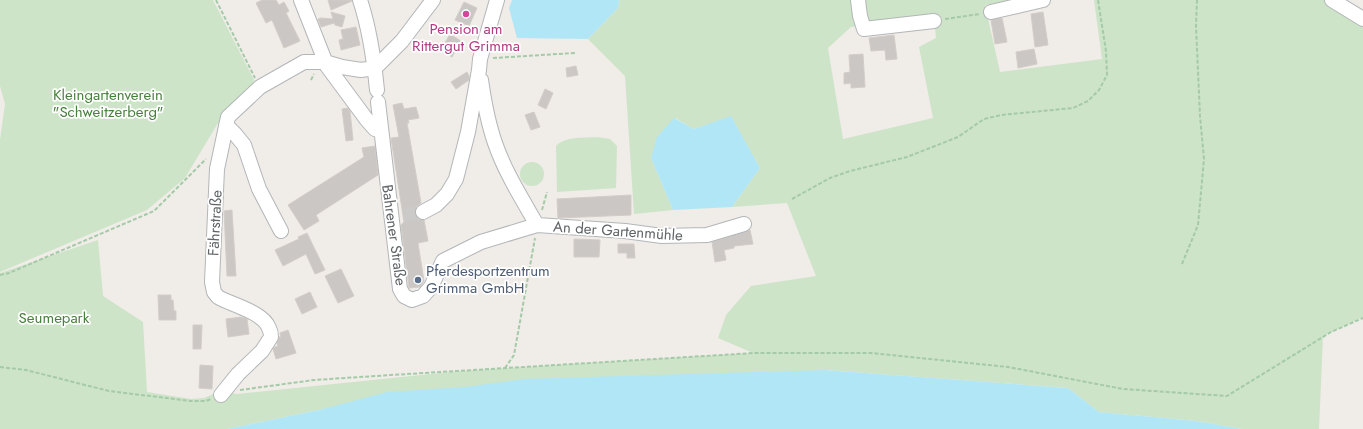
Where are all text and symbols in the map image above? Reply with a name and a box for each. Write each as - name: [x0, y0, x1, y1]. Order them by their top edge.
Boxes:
- marker: Pension am Rittergut Grimma: [461, 9, 471, 19]
- place label: Pension am Rittergut Grimma: [412, 18, 520, 57]
- park label: Kleingartenverein "Schweitzerberg": [52, 84, 164, 123]
- street label: Bahrener Straße: [376, 183, 412, 287]
- street label: Fährstraße: [202, 189, 228, 257]
- street label: An der Gartenmühle: [552, 215, 684, 247]
- place label: Pferdesportzentrum Grimma GmbH: [426, 260, 550, 299]
- marker: Pferdesportzentrum Grimma GmbH: [413, 275, 423, 285]
- park label: Seumepark: [19, 307, 90, 329]

